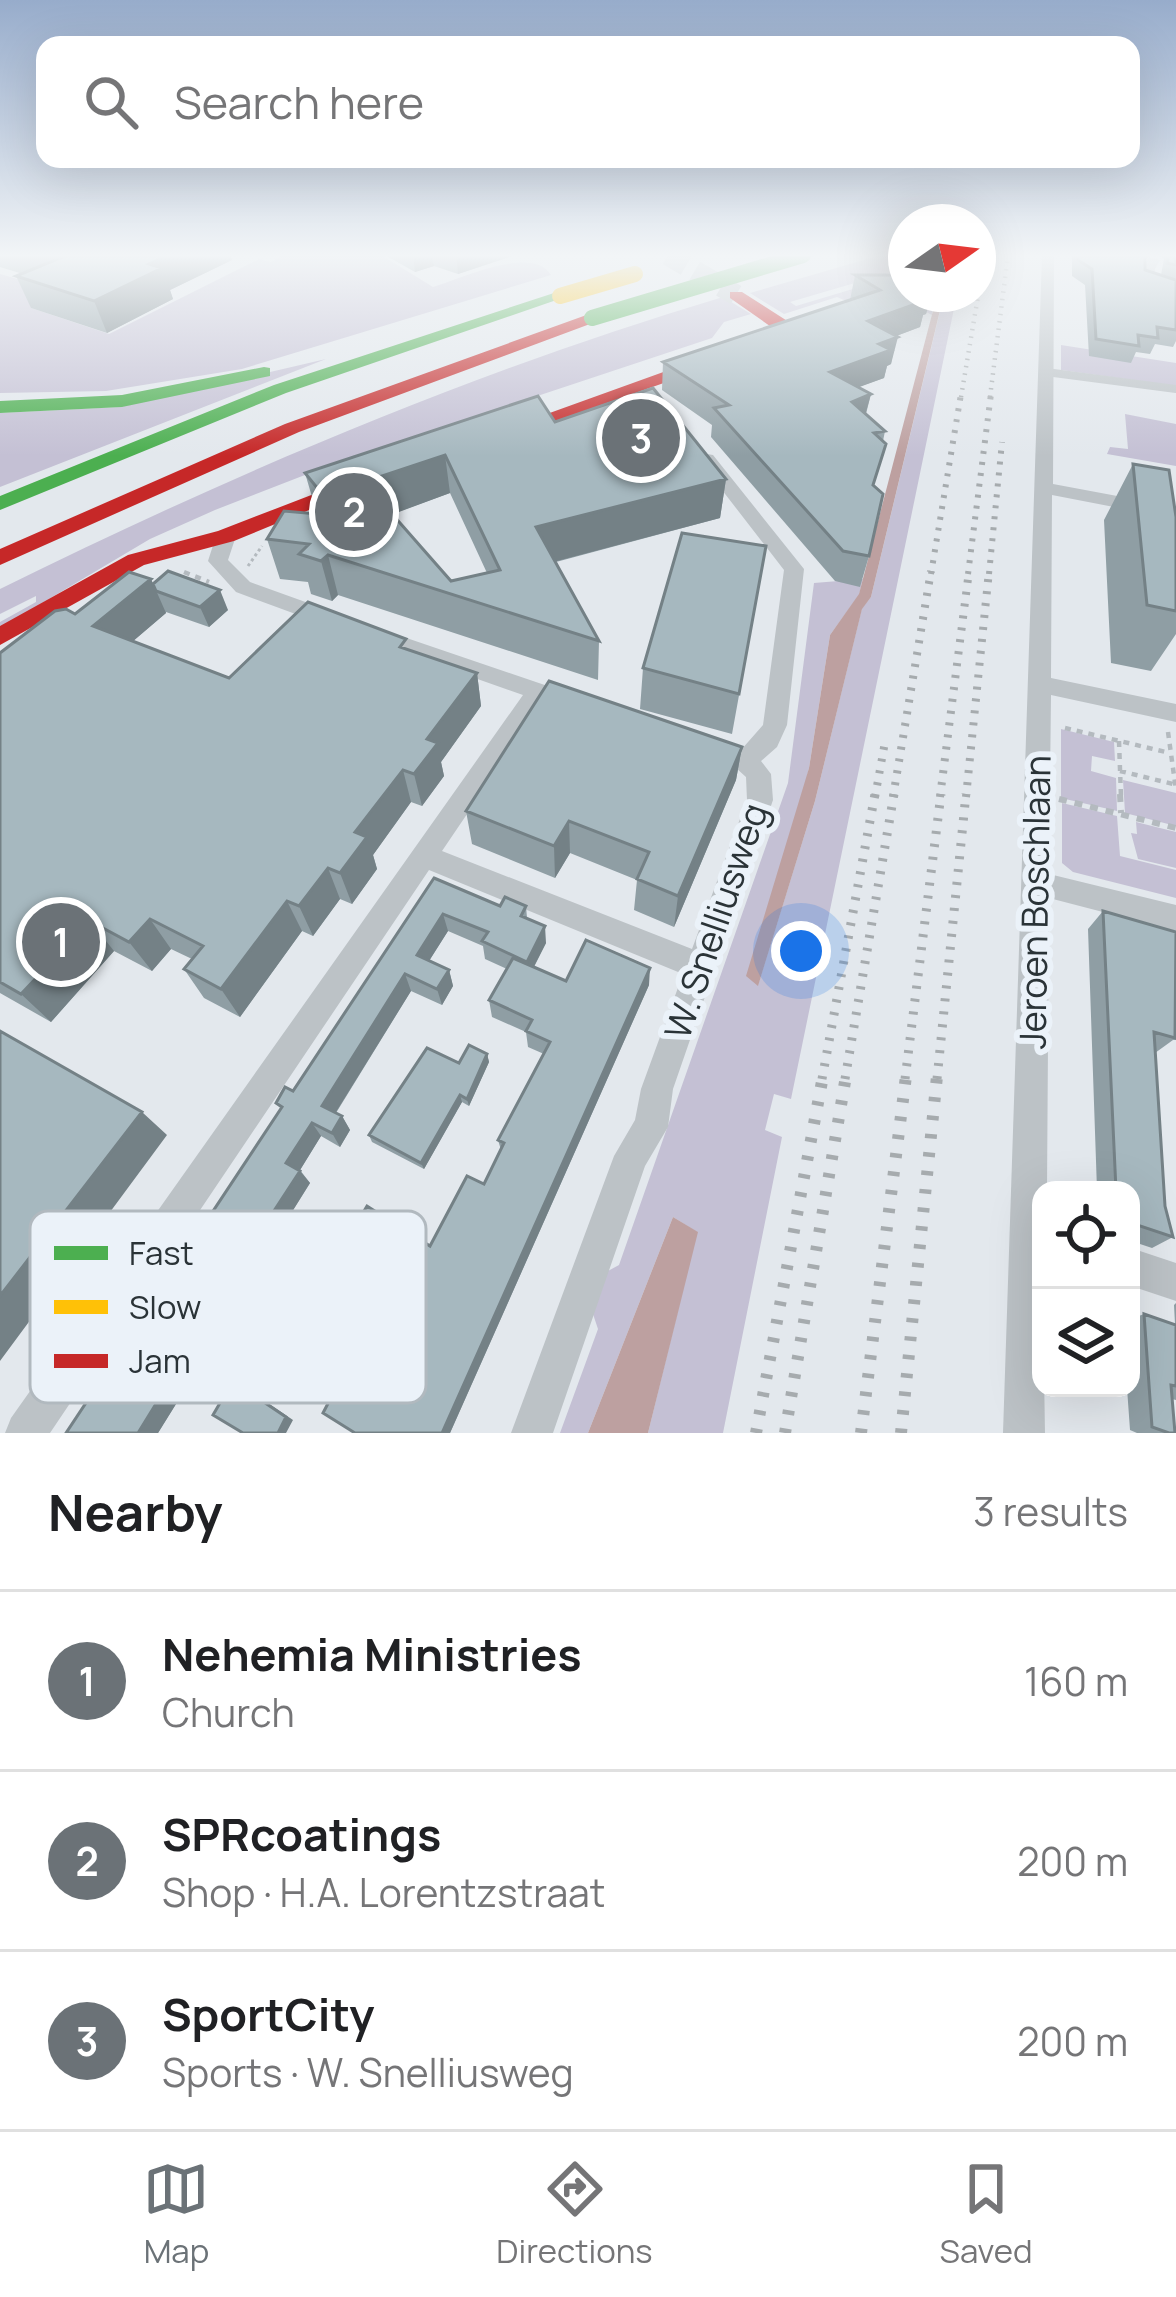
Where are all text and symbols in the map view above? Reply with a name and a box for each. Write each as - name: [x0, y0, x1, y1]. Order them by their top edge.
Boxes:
- search box: [36, 36, 1140, 168]
- icon: search: [78, 69, 144, 135]
- text: Search here: [174, 71, 424, 133]
- north arrow: [888, 204, 996, 312]
- pin: 3: [602, 393, 680, 483]
- pin: 2: [315, 467, 393, 557]
- street label: Jeroen Boschlaan: [1007, 755, 1062, 1049]
- street label: W. Snelliusweg: [652, 796, 779, 1045]
- pin: 1: [22, 897, 100, 987]
- your location: [771, 921, 831, 981]
- map controls: [1032, 1181, 1140, 1397]
- button: locate: [1032, 1181, 1140, 1289]
- legend: [30, 1211, 426, 1403]
- text: Fast: [129, 1230, 194, 1275]
- text: Slow: [129, 1284, 201, 1329]
- button: layers: [1032, 1289, 1140, 1397]
- text: Jam: [129, 1338, 191, 1383]
- text: Nearby: [48, 1477, 223, 1546]
- text: 3 results: [973, 1484, 1128, 1538]
- text: Nehemia Ministries: [162, 1623, 582, 1685]
- text: 1: [78, 1654, 96, 1708]
- text: 160 m: [1024, 1654, 1128, 1708]
- text: Church: [162, 1685, 295, 1739]
- text: SPRcoatings: [162, 1803, 441, 1865]
- text: 2: [75, 1834, 99, 1888]
- text: 200 m: [1017, 1834, 1128, 1888]
- text: Shop · H.A. Lorentzstraat: [162, 1865, 605, 1919]
- text: SportCity: [162, 1983, 374, 2045]
- text: 3: [76, 2014, 98, 2068]
- text: 200 m: [1017, 2014, 1128, 2068]
- text: Sports · W. Snelliusweg: [162, 2045, 574, 2099]
- tab: Map: [143, 2156, 209, 2273]
- tab: Directions: [496, 2156, 653, 2273]
- tab: Saved: [940, 2156, 1033, 2273]

